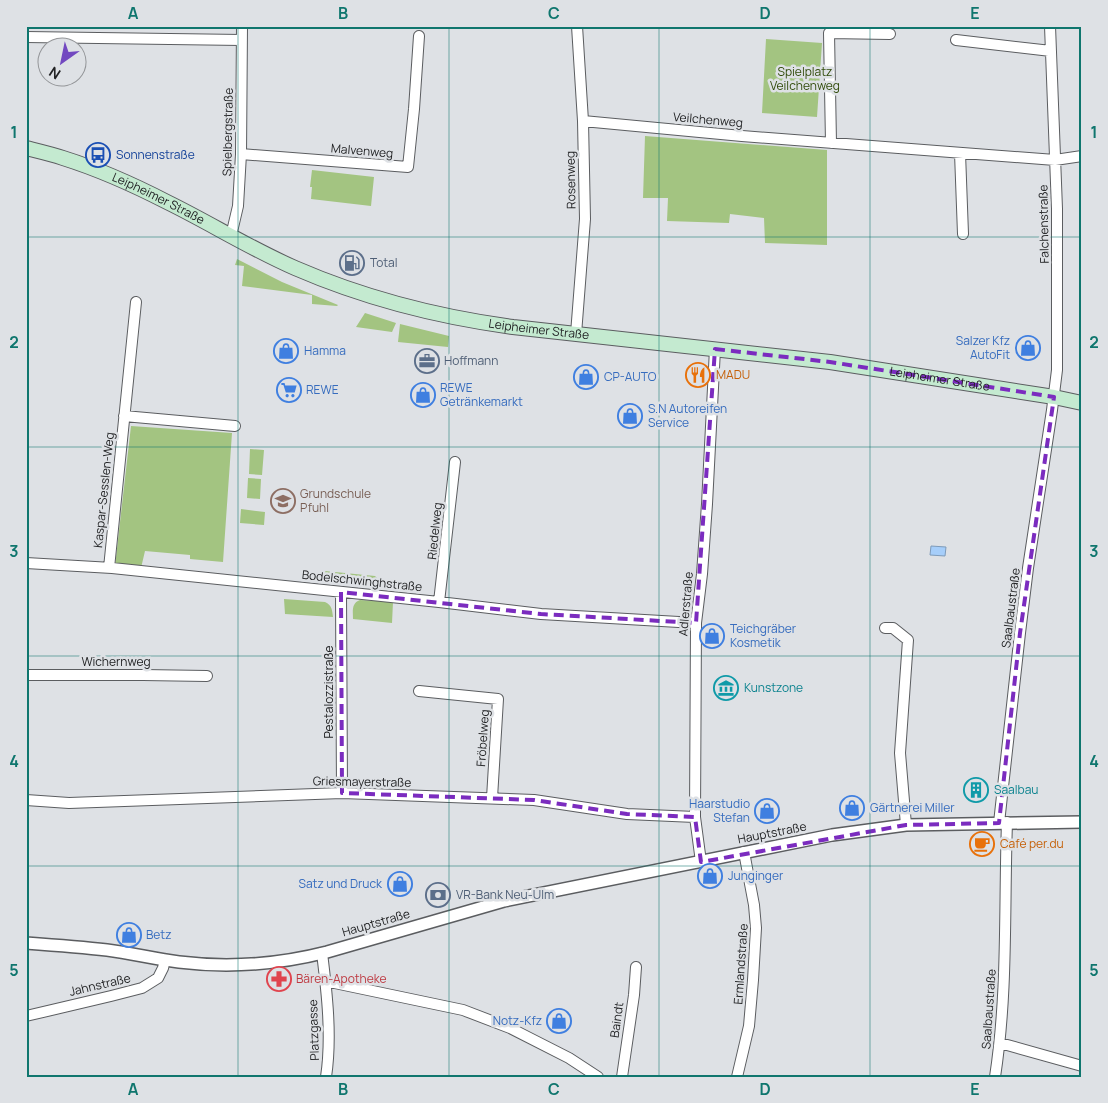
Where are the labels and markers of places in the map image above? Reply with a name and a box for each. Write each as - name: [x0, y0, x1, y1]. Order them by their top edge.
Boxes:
- bus stop icon: Sonnenstraße: [85, 142, 111, 168]
- place label: Sonnenstraße: [116, 146, 195, 163]
- fuel station icon: Total: [339, 250, 365, 276]
- place label: Total: [370, 254, 398, 271]
- place label: Salzer Kfz AutoFit: [956, 332, 1010, 363]
- shop icon: Salzer Kfz AutoFit: [1015, 335, 1041, 361]
- shop icon: Hamma: [273, 338, 299, 364]
- place label: Hamma: [304, 342, 346, 359]
- office icon: Hoffmann: [414, 348, 440, 374]
- place label: Hoffmann: [444, 352, 498, 369]
- restaurant icon: MADU: [685, 362, 711, 388]
- shop icon: CP-AUTO: [573, 364, 599, 390]
- place label: MADU: [716, 366, 750, 383]
- place label: CP-AUTO: [604, 368, 657, 385]
- supermarket icon: REWE: [276, 377, 302, 403]
- place label: REWE Getränkemarkt: [440, 379, 523, 410]
- place label: REWE: [306, 381, 339, 398]
- shop icon: REWE Getränkemarkt: [410, 382, 436, 408]
- place label: S.N Autoreifen Service: [648, 400, 727, 431]
- shop icon: S.N Autoreifen Service: [617, 403, 643, 429]
- place label: Grundschule Pfuhl: [300, 485, 371, 516]
- school or university icon: Grundschule Pfuhl: [270, 488, 296, 514]
- place label: Teichgräber Kosmetik: [730, 620, 797, 651]
- shop icon: Teichgräber Kosmetik: [699, 623, 725, 649]
- museum icon: Kunstzone: [713, 675, 739, 701]
- place label: Kunstzone: [744, 679, 803, 696]
- building icon: Saalbau: [963, 777, 989, 803]
- place label: Saalbau: [994, 781, 1038, 798]
- place label: Haarstudio Stefan: [689, 795, 750, 826]
- shop icon: Gärtnerei Miller: [839, 795, 865, 821]
- shop icon: Haarstudio Stefan: [754, 798, 780, 824]
- place label: Gärtnerei Miller: [870, 799, 955, 816]
- cafe icon: Café per.du: [969, 831, 995, 857]
- place label: Café per.du: [1000, 835, 1064, 852]
- shop icon: Junginger: [697, 863, 723, 889]
- place label: Junginger: [728, 867, 784, 884]
- shop icon: Satz und Druck: [387, 871, 413, 897]
- place label: Satz und Druck: [299, 875, 383, 892]
- bank icon: VR-Bank Neu-Ulm: [425, 882, 451, 908]
- place label: VR-Bank Neu-Ulm: [456, 886, 554, 903]
- shop icon: Betz: [116, 922, 142, 948]
- place label: Betz: [146, 926, 172, 943]
- pharmacy icon: Bären-Apotheke: [266, 966, 292, 992]
- place label: Bären-Apotheke: [296, 970, 387, 987]
- shop icon: Notz-Kfz: [546, 1008, 572, 1034]
- place label: Notz-Kfz: [493, 1012, 542, 1029]

